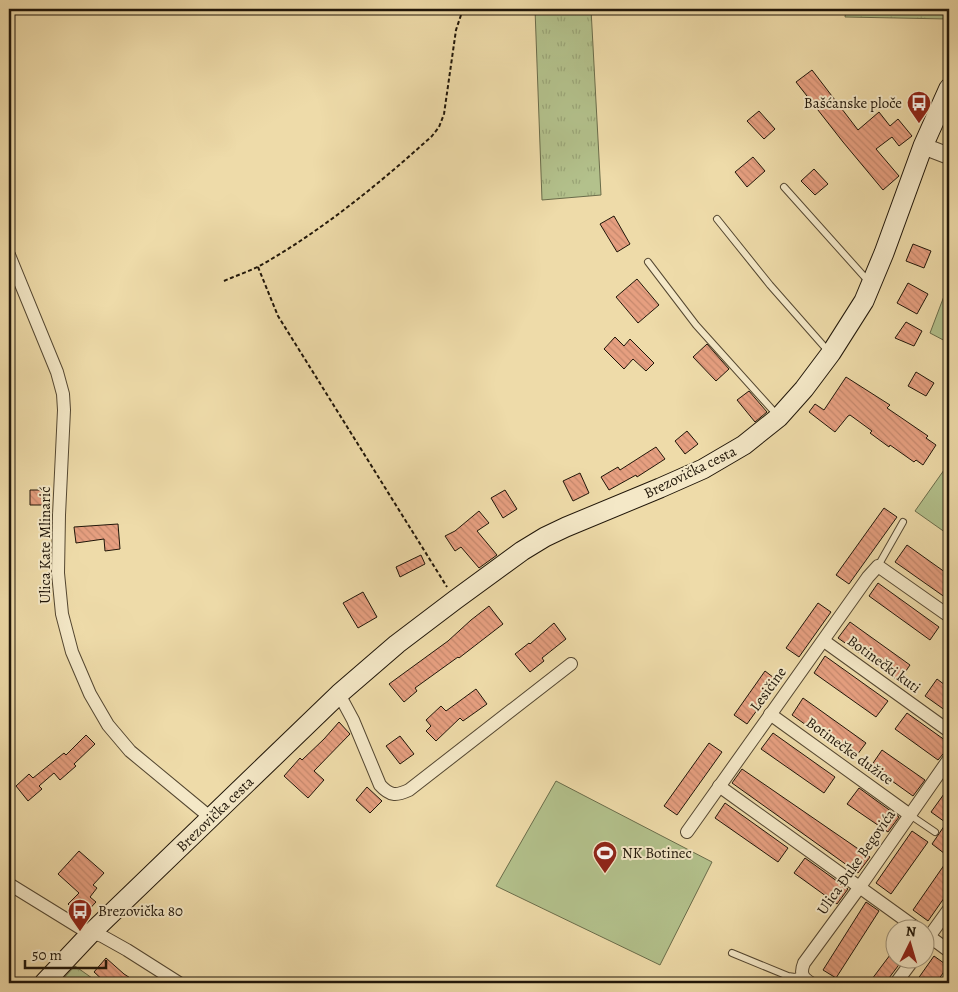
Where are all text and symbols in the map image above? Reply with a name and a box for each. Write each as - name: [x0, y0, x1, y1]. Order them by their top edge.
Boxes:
- bus stop icon: Bašćanske ploče: [906, 90, 932, 124]
- place label: Bašćanske ploče: [804, 93, 902, 113]
- street label: Brezovička cesta: [640, 441, 740, 503]
- street label: Ulica Kate Mlinarić: [35, 486, 55, 604]
- street label: Botinečki kuti: [843, 631, 925, 697]
- street label: Lesičine: [745, 663, 791, 715]
- street label: Botinečke dužice: [802, 712, 898, 790]
- street label: Brezovička cesta: [172, 772, 258, 856]
- street label: Ulica Đuke Begovića: [812, 805, 900, 919]
- sports icon: NK Botinec: [592, 840, 618, 874]
- place label: NK Botinec: [622, 843, 692, 863]
- bus stop icon: Brezovička 80: [67, 898, 93, 932]
- place label: Brezovička 80: [98, 901, 183, 921]
- north arrow: [886, 920, 936, 970]
- text: N: [905, 922, 917, 941]
- scale bar: [25, 937, 106, 969]
- text: 50 m: [32, 945, 62, 965]

